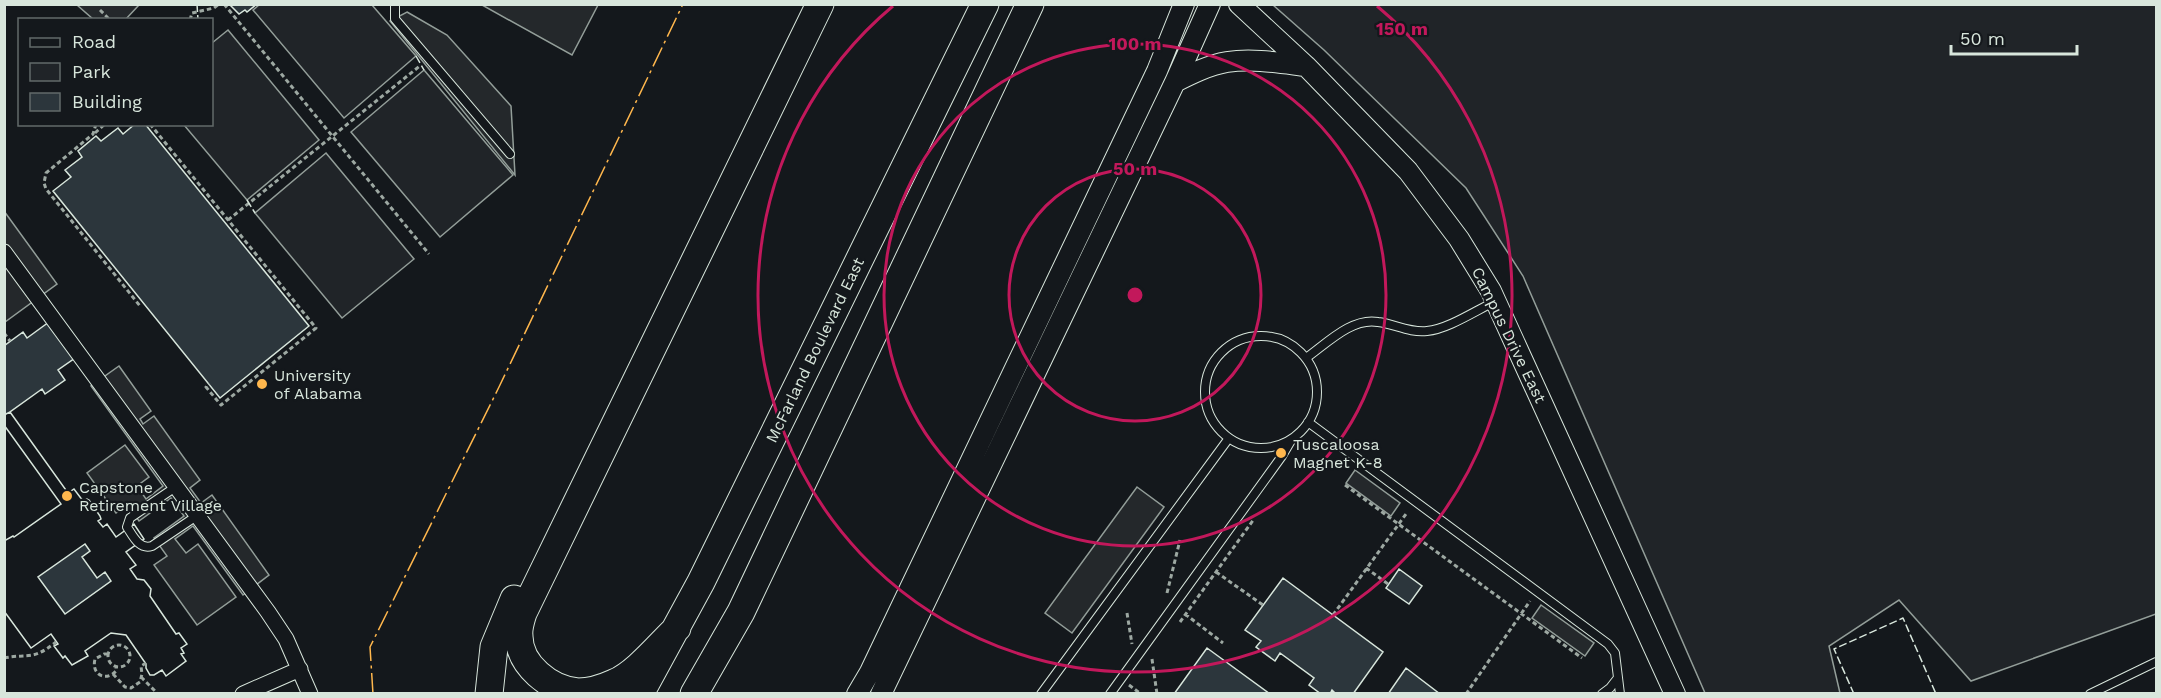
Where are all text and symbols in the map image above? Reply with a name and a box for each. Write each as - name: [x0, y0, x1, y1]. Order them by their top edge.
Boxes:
- legend: [18, 18, 213, 126]
- text: 150 m: [1376, 18, 1428, 39]
- scale bar: [1951, 18, 2077, 56]
- text: 50 m: [1960, 28, 2005, 49]
- text: Road: [72, 31, 116, 52]
- text: 100 m: [1108, 33, 1162, 54]
- text: Park: [72, 61, 111, 82]
- text: Building: [72, 91, 142, 112]
- text: 50 m: [1113, 158, 1157, 179]
- street label: McFarland Boulevard East: [762, 254, 868, 446]
- street label: Campus Drive East: [1468, 264, 1550, 406]
- centre of rings: [1125, 285, 1145, 305]
- place label: University of Alabama: [274, 366, 362, 403]
- marker: University of Alabama: [255, 377, 269, 391]
- place label: Tuscaloosa Magnet K-8: [1293, 435, 1383, 472]
- marker: Tuscaloosa Magnet K-8: [1274, 446, 1288, 460]
- place label: Capstone Retirement Village: [79, 478, 222, 515]
- marker: Capstone Retirement Village: [60, 489, 74, 503]

